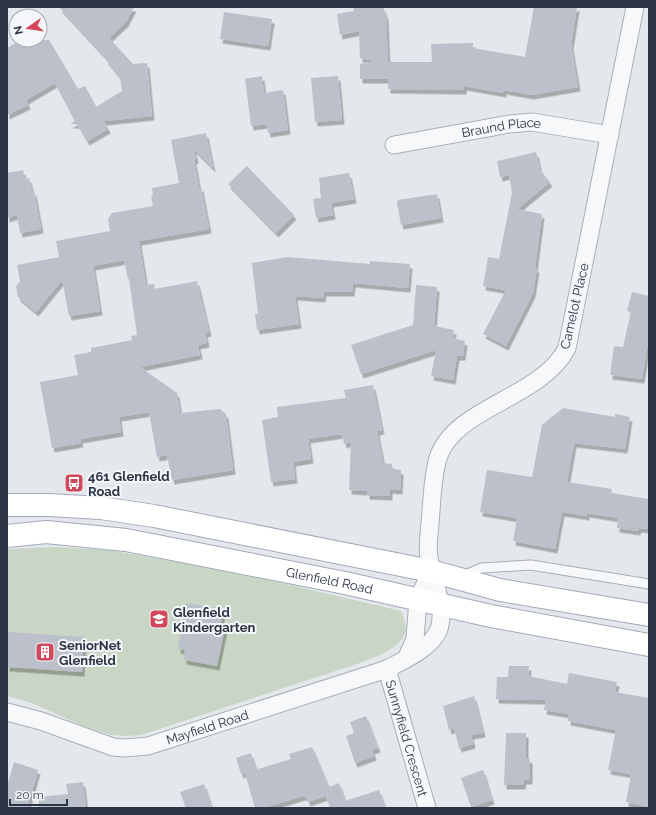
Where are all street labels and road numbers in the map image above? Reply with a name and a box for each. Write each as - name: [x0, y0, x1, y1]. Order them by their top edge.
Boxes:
- street label: Braund Place: [460, 115, 543, 141]
- street label: Camelot Place: [557, 261, 592, 351]
- street label: Glenfield Road: [285, 565, 374, 597]
- street label: Sunnyfield Crescent: [383, 678, 431, 799]
- street label: Mayfield Road: [164, 707, 250, 748]

